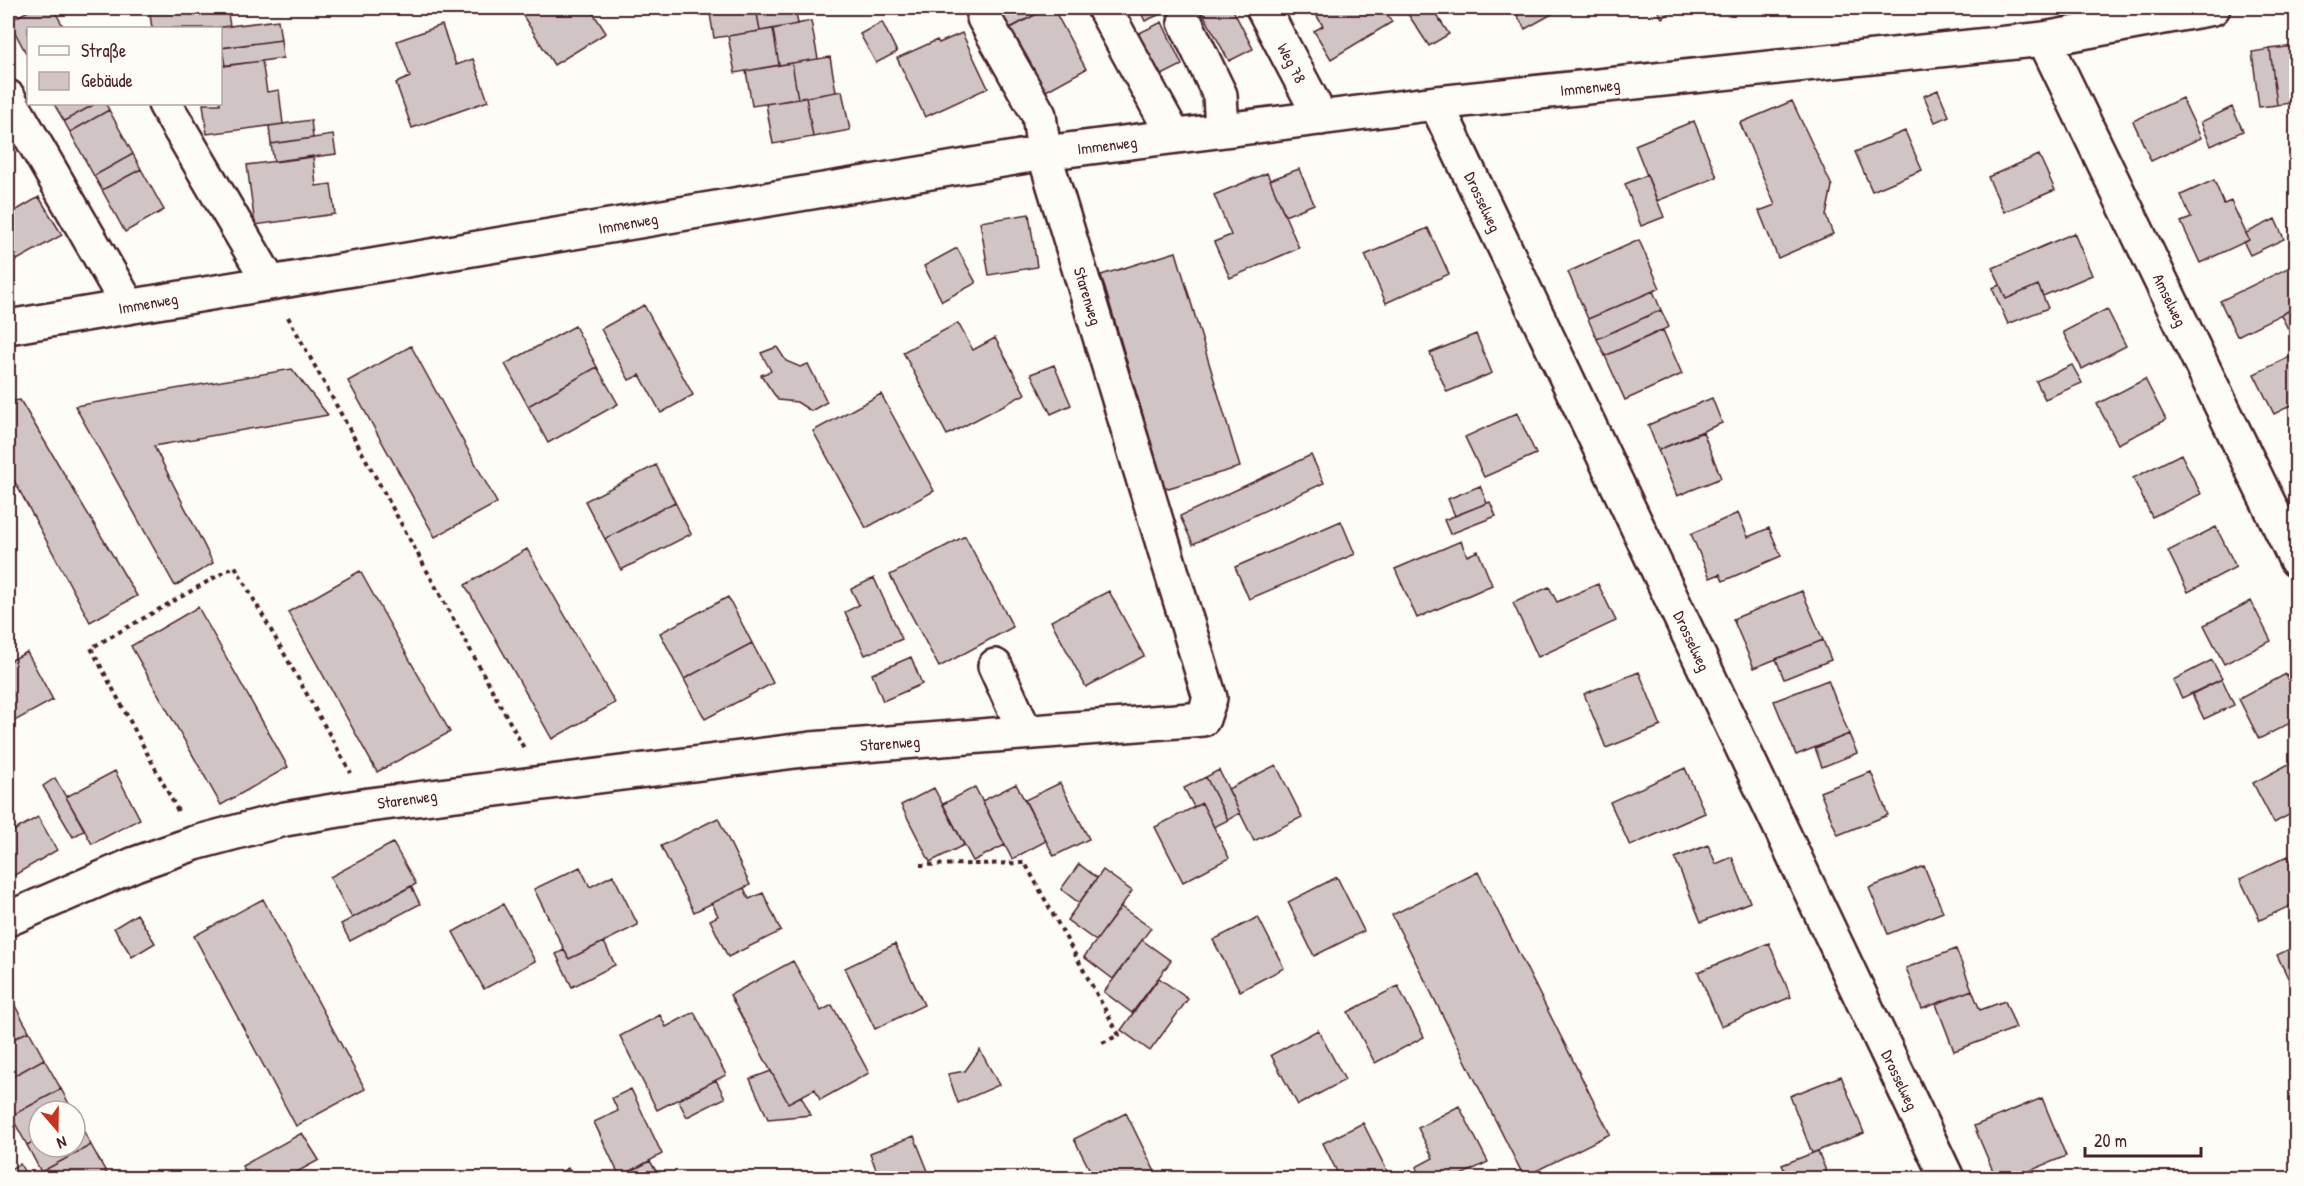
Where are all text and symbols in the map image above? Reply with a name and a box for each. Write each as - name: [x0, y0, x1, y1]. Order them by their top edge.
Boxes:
- legend: [27, 27, 222, 105]
- text: Straße: [81, 38, 126, 63]
- street label: Weg 78: [1272, 39, 1312, 87]
- text: Gebäude: [81, 68, 133, 93]
- street label: Immenweg: [1559, 73, 1621, 101]
- street label: Immenweg: [1076, 130, 1138, 160]
- street label: Drosselweg: [1459, 168, 1507, 236]
- street label: Immenweg: [597, 207, 659, 239]
- street label: Starenweg: [1069, 264, 1107, 328]
- street label: Amselweg: [2148, 270, 2192, 330]
- street label: Immenweg: [117, 287, 179, 319]
- street label: Drosselweg: [1668, 607, 1716, 675]
- street label: Starenweg: [859, 730, 921, 756]
- street label: Starenweg: [376, 784, 438, 814]
- street label: Drosselweg: [1876, 1046, 1924, 1114]
- north arrow: [27, 1099, 87, 1159]
- scale bar: [2085, 1120, 2200, 1158]
- text: 20 m: [2094, 1128, 2127, 1153]
- text: N: [54, 1131, 70, 1155]

